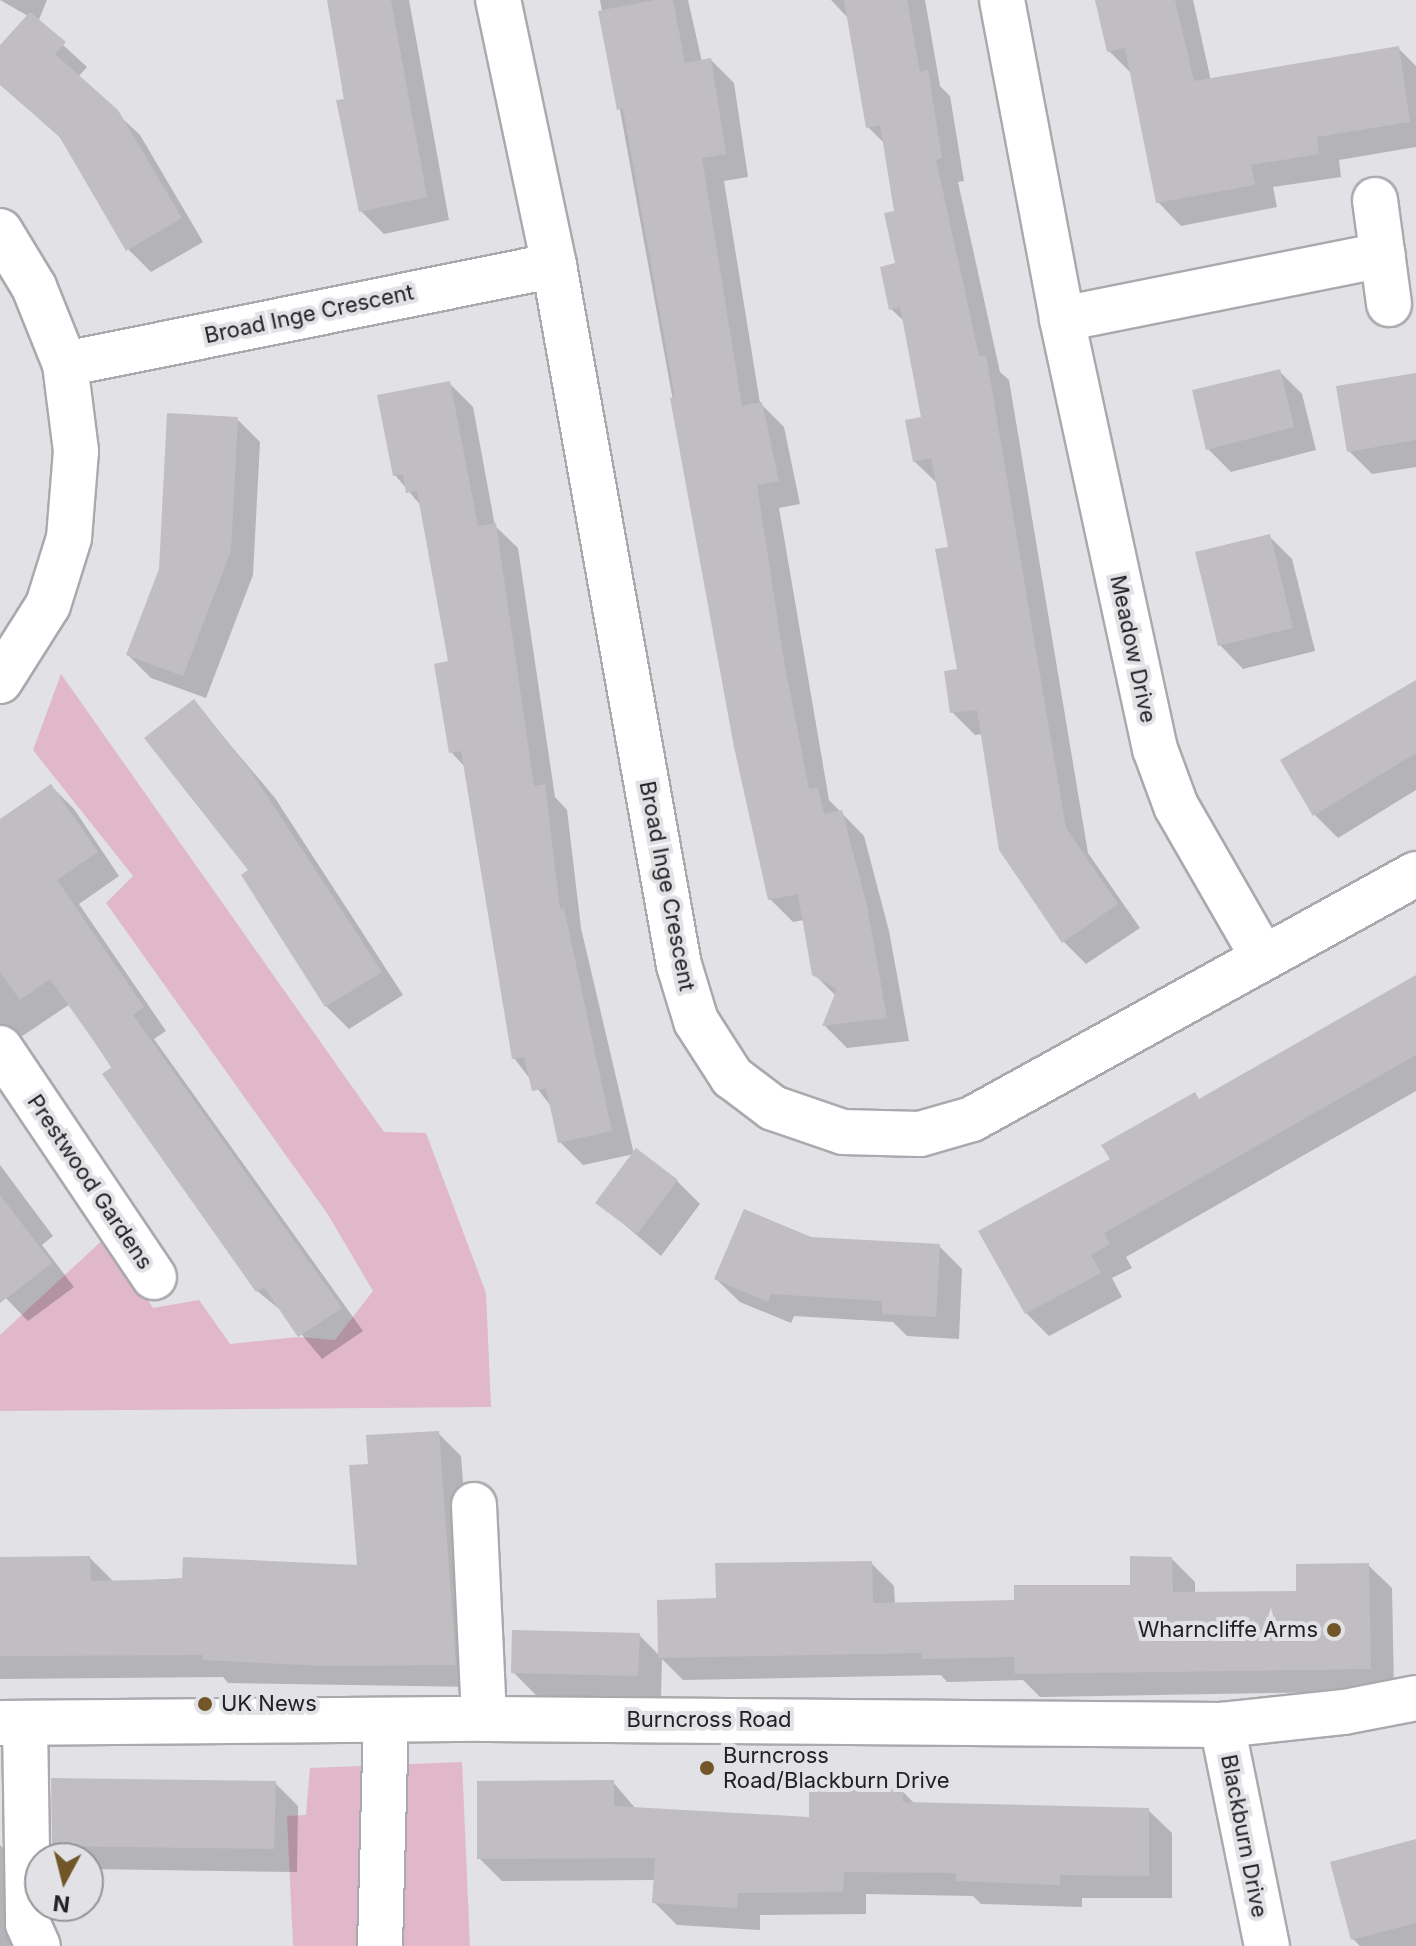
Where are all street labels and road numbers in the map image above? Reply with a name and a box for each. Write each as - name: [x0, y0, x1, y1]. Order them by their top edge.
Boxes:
- street label: Broad Inge Crescent: [202, 279, 416, 349]
- street label: Meadow Drive: [1104, 573, 1162, 725]
- street label: Broad Inge Crescent: [634, 779, 700, 993]
- street label: Prestwood Gardens: [22, 1090, 158, 1274]
- street label: Burncross Road: [626, 1707, 792, 1733]
- street label: Blackburn Drive: [1215, 1752, 1273, 1920]

